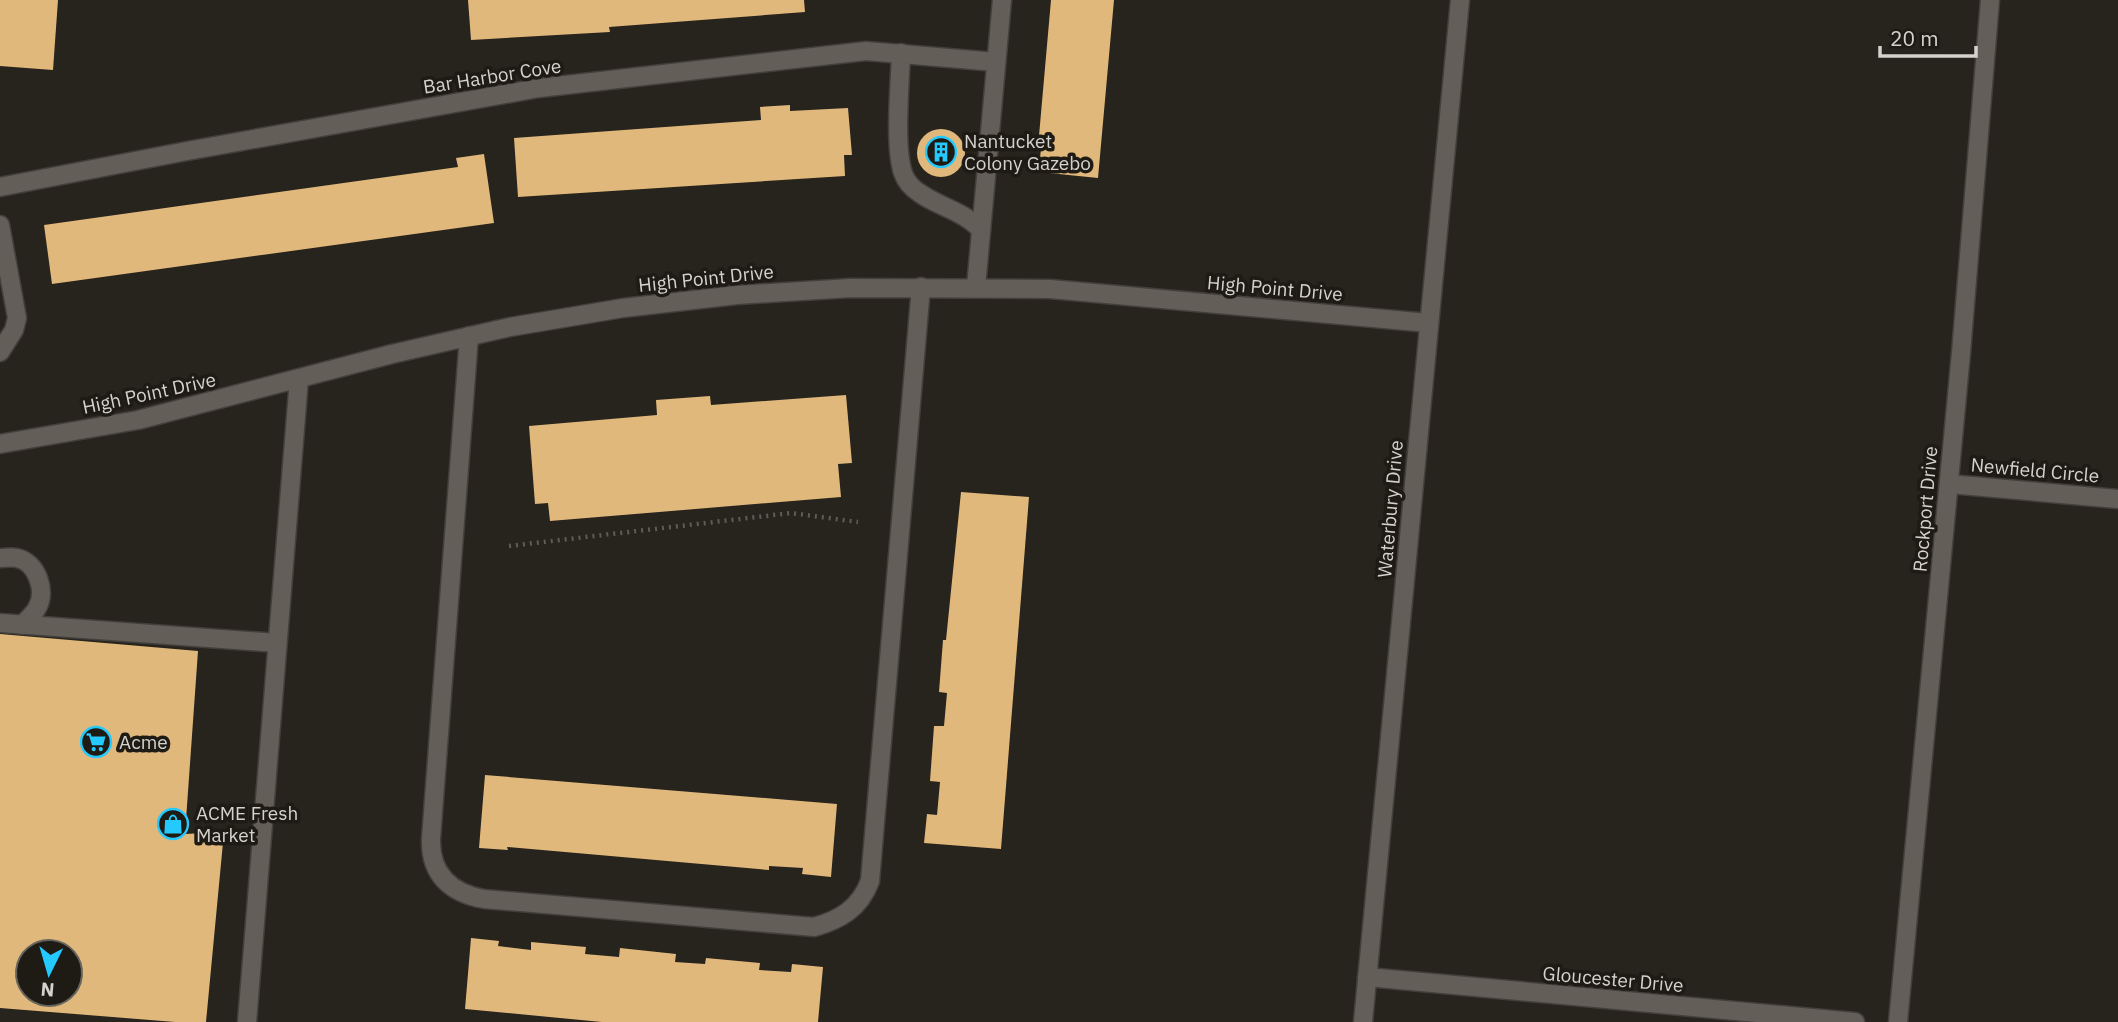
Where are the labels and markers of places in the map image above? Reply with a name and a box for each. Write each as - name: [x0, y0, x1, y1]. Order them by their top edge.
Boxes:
- place label: Nantucket Colony Gazebo: [964, 129, 1091, 175]
- building icon: Nantucket Colony Gazebo: [924, 135, 958, 169]
- supermarket icon: Acme: [79, 725, 113, 759]
- place label: Acme: [119, 730, 168, 754]
- place label: ACME Fresh Market: [196, 801, 298, 847]
- shop icon: ACME Fresh Market: [156, 807, 190, 841]

